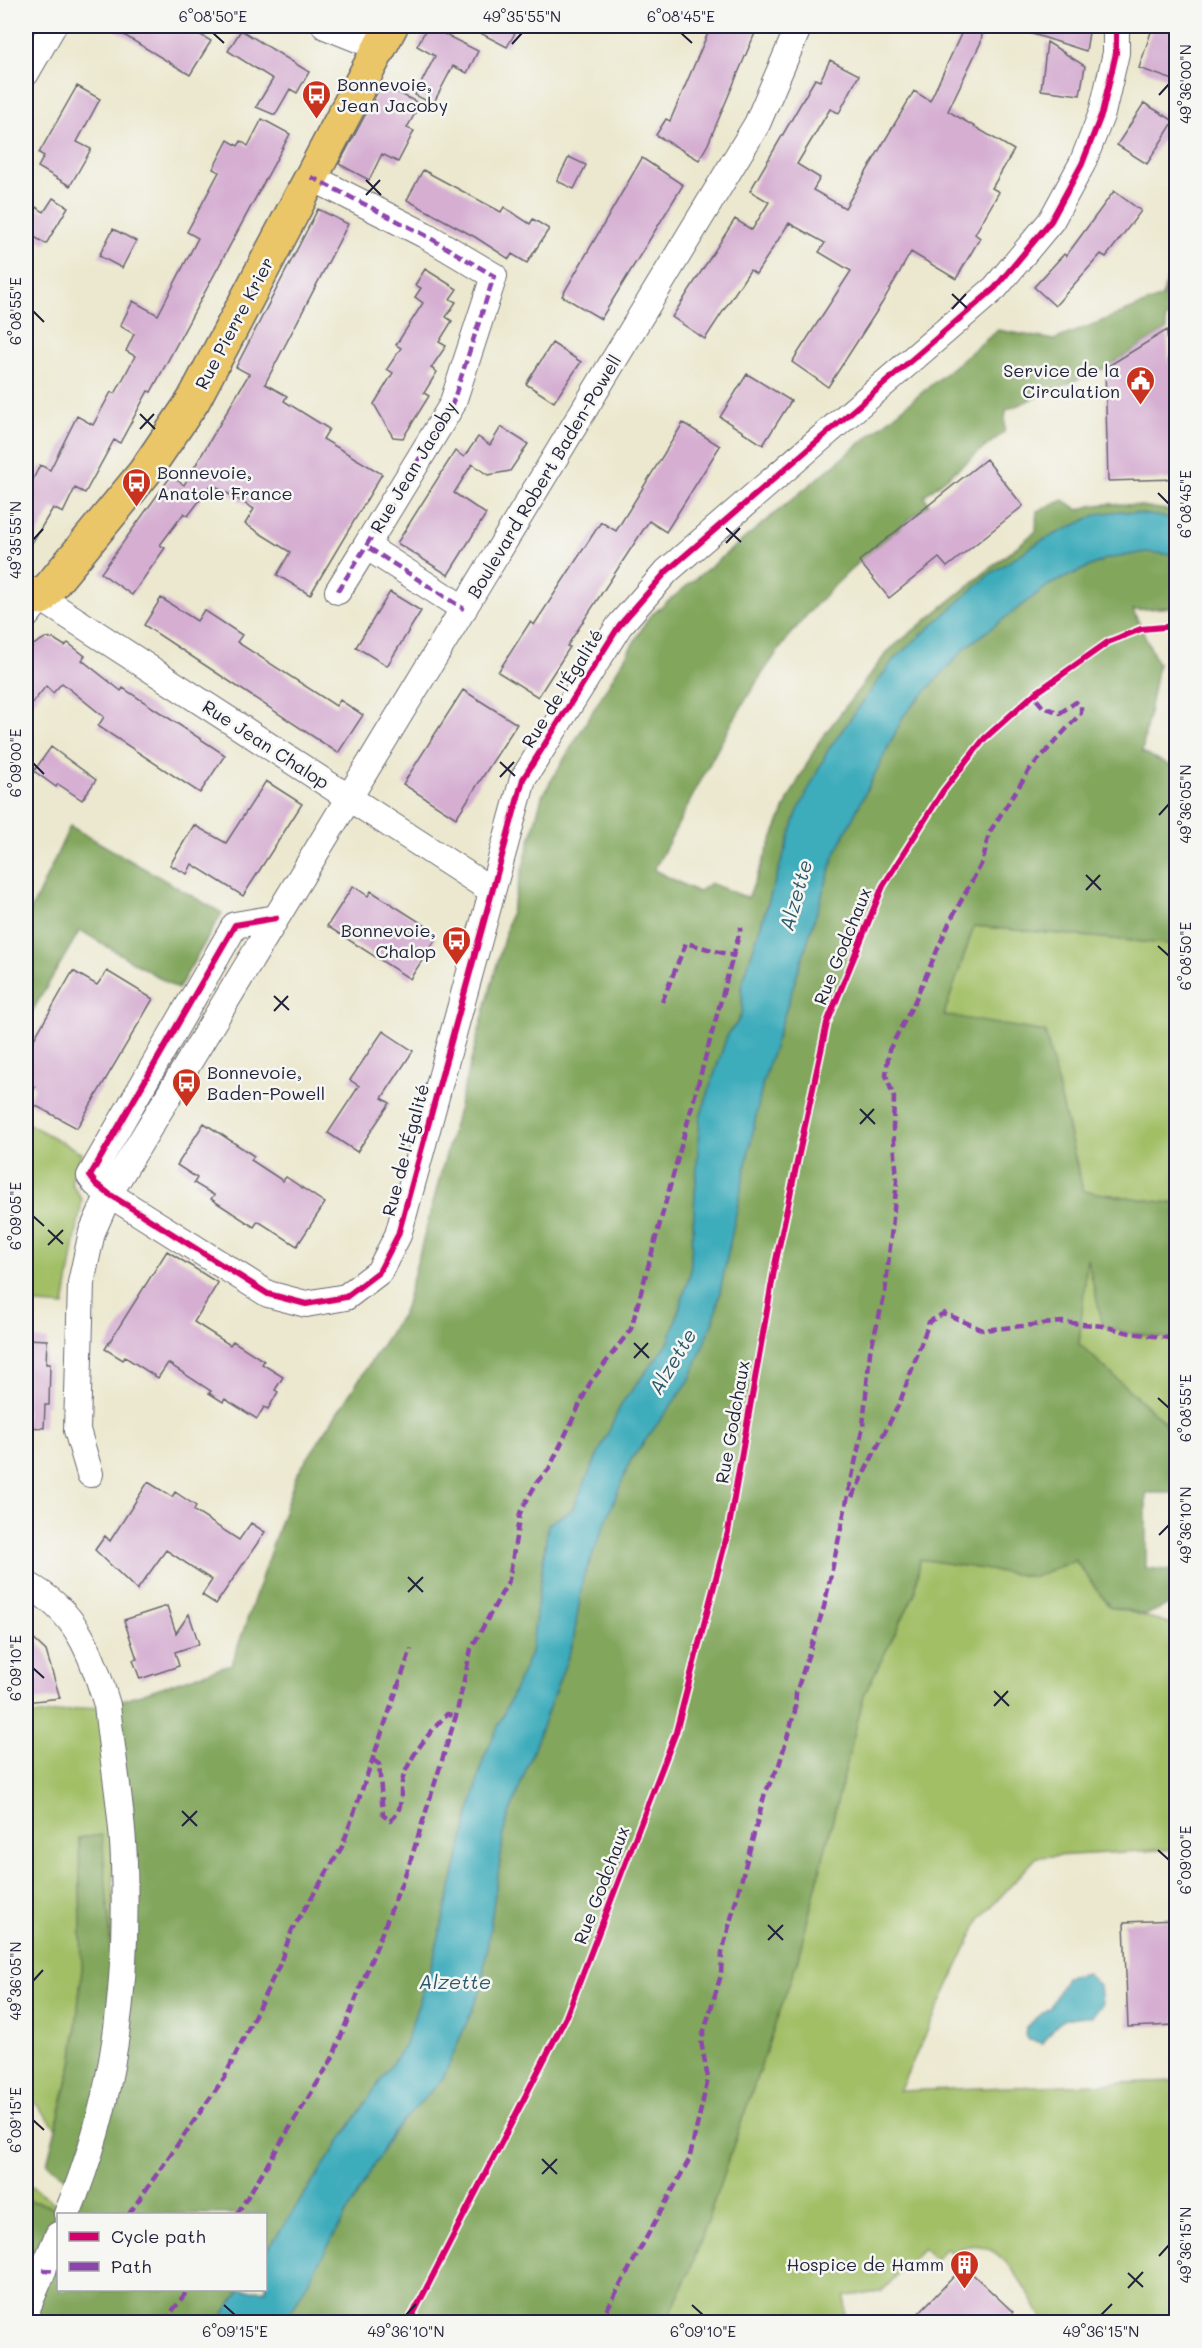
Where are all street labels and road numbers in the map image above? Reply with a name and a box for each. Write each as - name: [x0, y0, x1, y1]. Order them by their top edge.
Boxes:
- street label: Rue Pierre Krier: [189, 253, 279, 393]
- street label: Boulevard Robert Baden-Powell: [462, 350, 626, 602]
- street label: Rue Jean Jacoby: [364, 397, 462, 537]
- street label: Rue de l'Égalité: [516, 624, 608, 752]
- street label: Rue Jean Chalop: [198, 694, 334, 794]
- street label: Rue Godchaux: [808, 884, 876, 1008]
- street label: Rue de l'Égalité: [376, 1081, 434, 1219]
- street label: Rue Godchaux: [709, 1359, 755, 1485]
- street label: Rue Godchaux: [567, 1823, 635, 1947]

